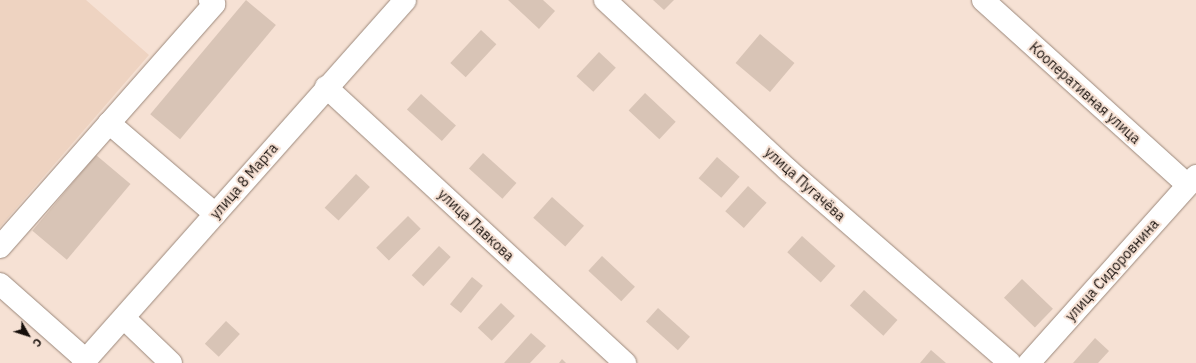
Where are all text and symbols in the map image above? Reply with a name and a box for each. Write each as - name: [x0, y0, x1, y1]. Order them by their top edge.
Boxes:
- street label: Кооперативная улица: [1026, 39, 1144, 147]
- street label: улица 8 Марта: [207, 140, 281, 222]
- street label: улица Пугачёва: [761, 143, 849, 225]
- street label: улица Лавкова: [435, 186, 517, 264]
- street label: улица Сидоровнина: [1062, 216, 1162, 324]
- north arrow: [8, 315, 48, 355]
- text: С: [30, 335, 45, 350]

